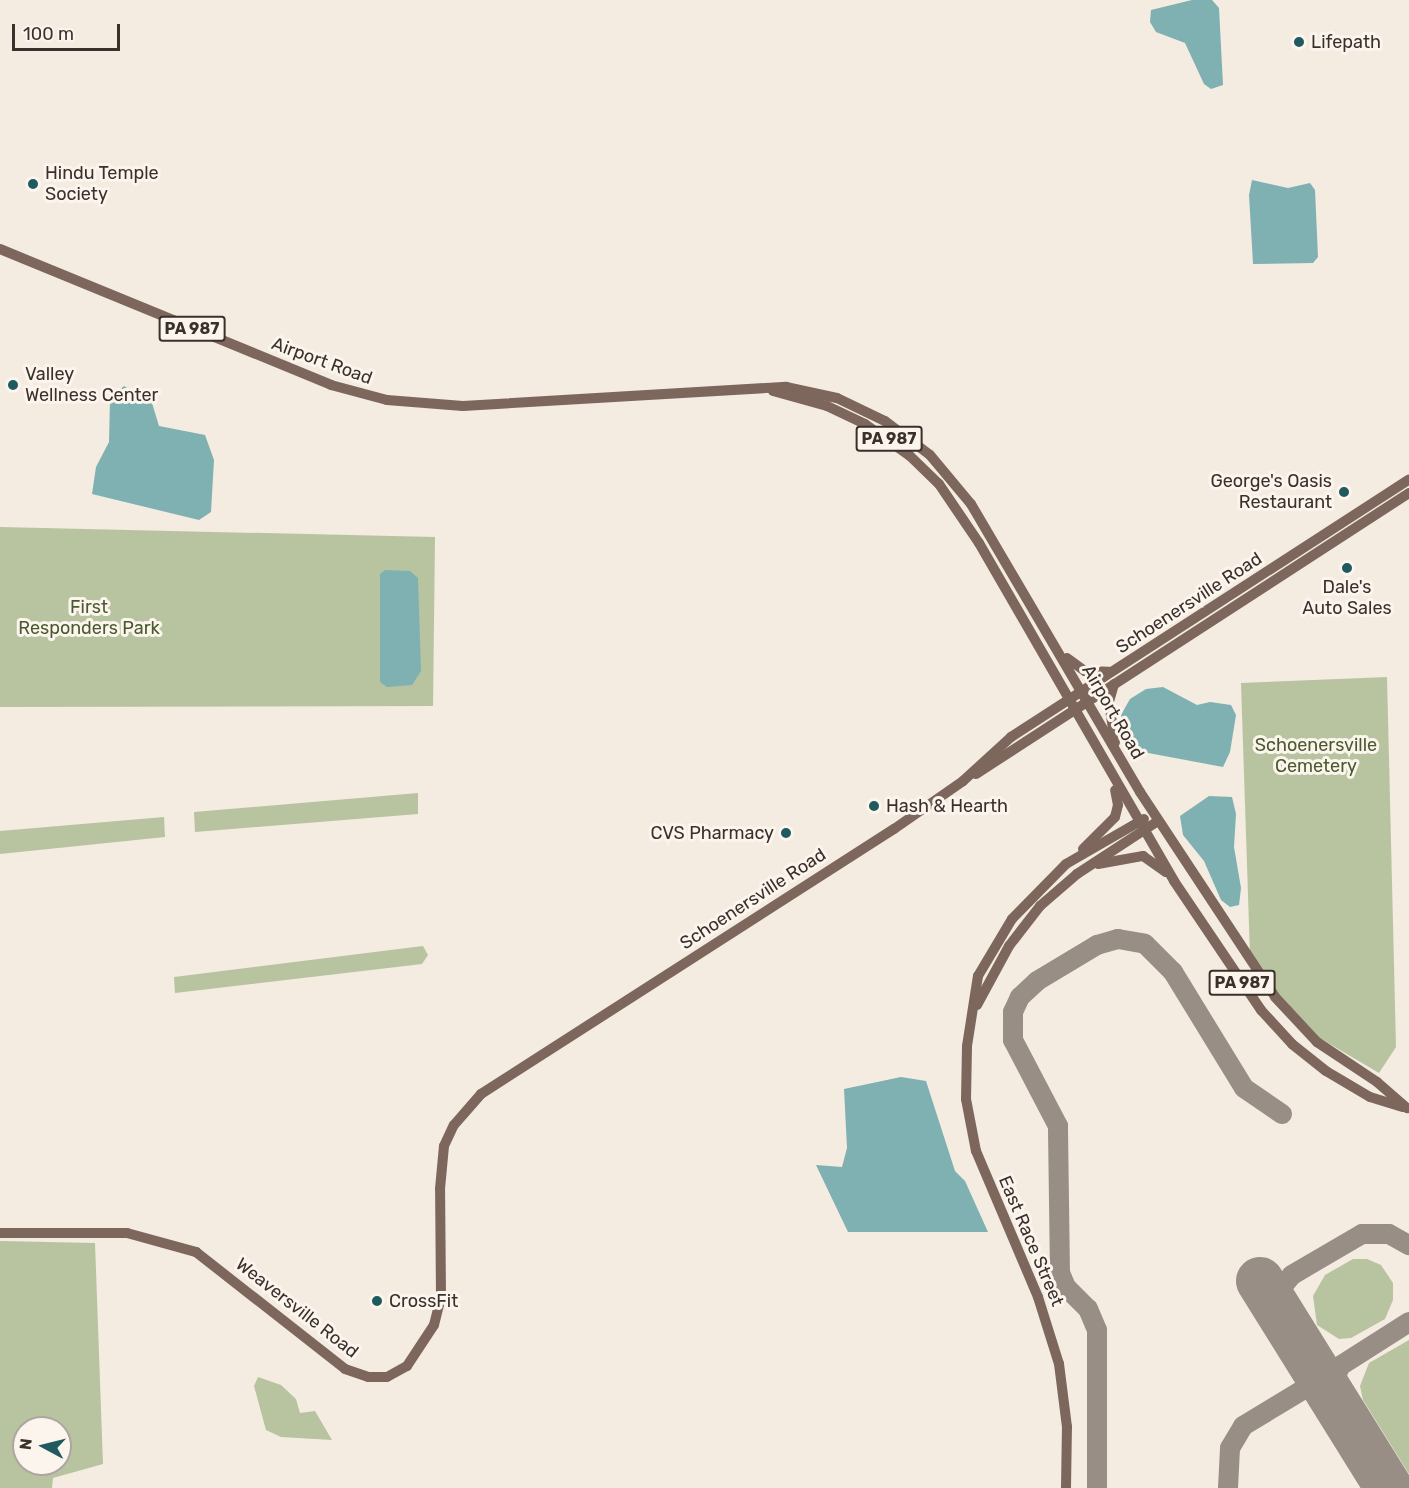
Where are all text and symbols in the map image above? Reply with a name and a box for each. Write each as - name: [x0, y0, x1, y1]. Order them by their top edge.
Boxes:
- scale bar: [15, 12, 123, 50]
- text: 100 m: [23, 23, 74, 45]
- place label: Lifepath: [1311, 31, 1381, 53]
- marker: Lifepath: [1292, 35, 1306, 49]
- place label: Hindu Temple Society: [45, 163, 159, 206]
- marker: Hindu Temple Society: [26, 177, 40, 191]
- road number: PA 987: [158, 316, 226, 342]
- street label: Airport Road: [269, 333, 375, 389]
- place label: Valley Wellness Center: [25, 364, 158, 406]
- marker: Valley Wellness Center: [6, 378, 20, 392]
- road number: PA 987: [854, 426, 924, 452]
- place label: George's Oasis Restaurant: [1210, 471, 1332, 514]
- marker: George's Oasis Restaurant: [1337, 485, 1351, 499]
- street label: Schoenersville Road: [1112, 548, 1266, 658]
- marker: Dale's Auto Sales: [1340, 561, 1354, 575]
- place label: Dale's Auto Sales: [1302, 577, 1392, 620]
- park label: First Responders Park: [18, 597, 160, 640]
- street label: Airport Road: [1077, 661, 1149, 763]
- park label: Schoenersville Cemetery: [1255, 735, 1377, 777]
- place label: Hash & Hearth: [886, 795, 1008, 817]
- marker: Hash & Hearth: [867, 799, 881, 813]
- place label: CVS Pharmacy: [650, 822, 774, 844]
- marker: CVS Pharmacy: [779, 826, 793, 840]
- street label: Schoenersville Road: [676, 844, 830, 954]
- road number: PA 987: [1208, 970, 1276, 996]
- street label: East Race Street: [994, 1173, 1068, 1309]
- street label: Weaversville Road: [231, 1253, 363, 1363]
- place label: CrossFit: [389, 1290, 458, 1312]
- marker: CrossFit: [370, 1294, 384, 1308]
- north arrow: [12, 1416, 72, 1476]
- text: N: [15, 1437, 36, 1451]

